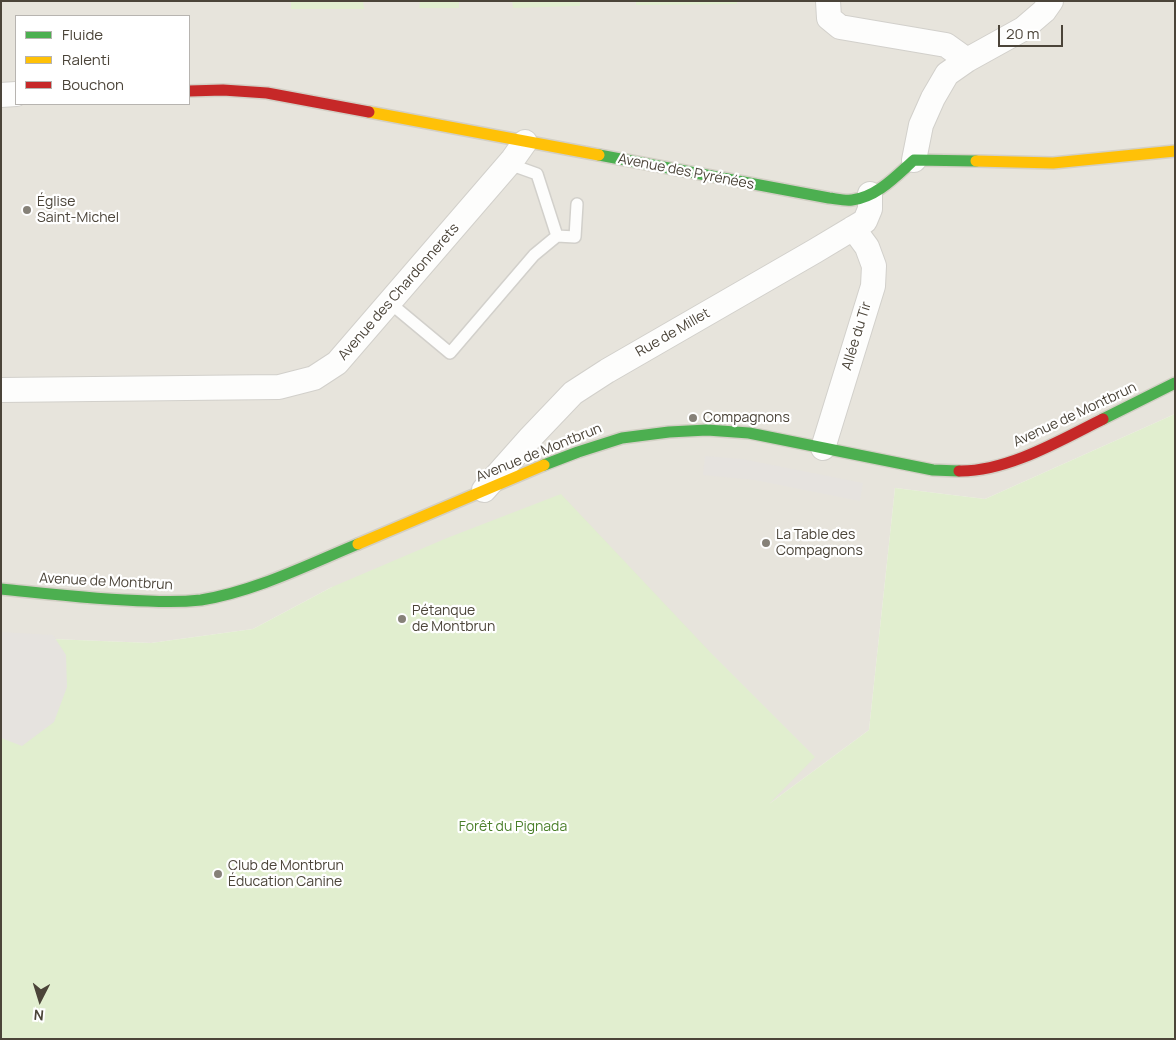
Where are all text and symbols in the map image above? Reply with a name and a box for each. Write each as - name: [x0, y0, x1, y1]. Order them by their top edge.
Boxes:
- legend: [15, 15, 190, 105]
- scale bar: [1001, 15, 1066, 47]
- text: 20 m: [1006, 23, 1039, 44]
- text: Fluide: [62, 24, 103, 45]
- text: Ralenti: [62, 49, 110, 70]
- text: Bouchon: [62, 74, 124, 95]
- street label: Avenue des Pyrénées: [617, 151, 755, 193]
- place label: Église Saint-Michel: [37, 194, 119, 226]
- marker: Église Saint-Michel: [21, 204, 33, 216]
- street label: Avenue des Chardonnerets: [335, 220, 463, 364]
- street label: Allée du Tir: [839, 300, 875, 372]
- street label: Rue de Millet: [633, 305, 713, 361]
- street label: Avenue de Montbrun: [1011, 379, 1139, 451]
- place label: Compagnons: [703, 410, 790, 426]
- marker: Compagnons: [687, 412, 699, 424]
- street label: Avenue de Montbrun: [474, 420, 604, 486]
- place label: La Table des Compagnons: [776, 527, 863, 560]
- marker: La Table des Compagnons: [760, 537, 772, 549]
- street label: Avenue de Montbrun: [39, 570, 173, 594]
- place label: Pétanque de Montbrun: [412, 603, 495, 636]
- marker: Pétanque de Montbrun: [396, 613, 408, 625]
- park label: Forêt du Pignada: [459, 819, 567, 835]
- place label: Club de Montbrun Éducation Canine: [228, 858, 344, 890]
- marker: Club de Montbrun Éducation Canine: [212, 868, 224, 880]
- north arrow: [15, 975, 65, 1025]
- text: N: [33, 1006, 44, 1025]

